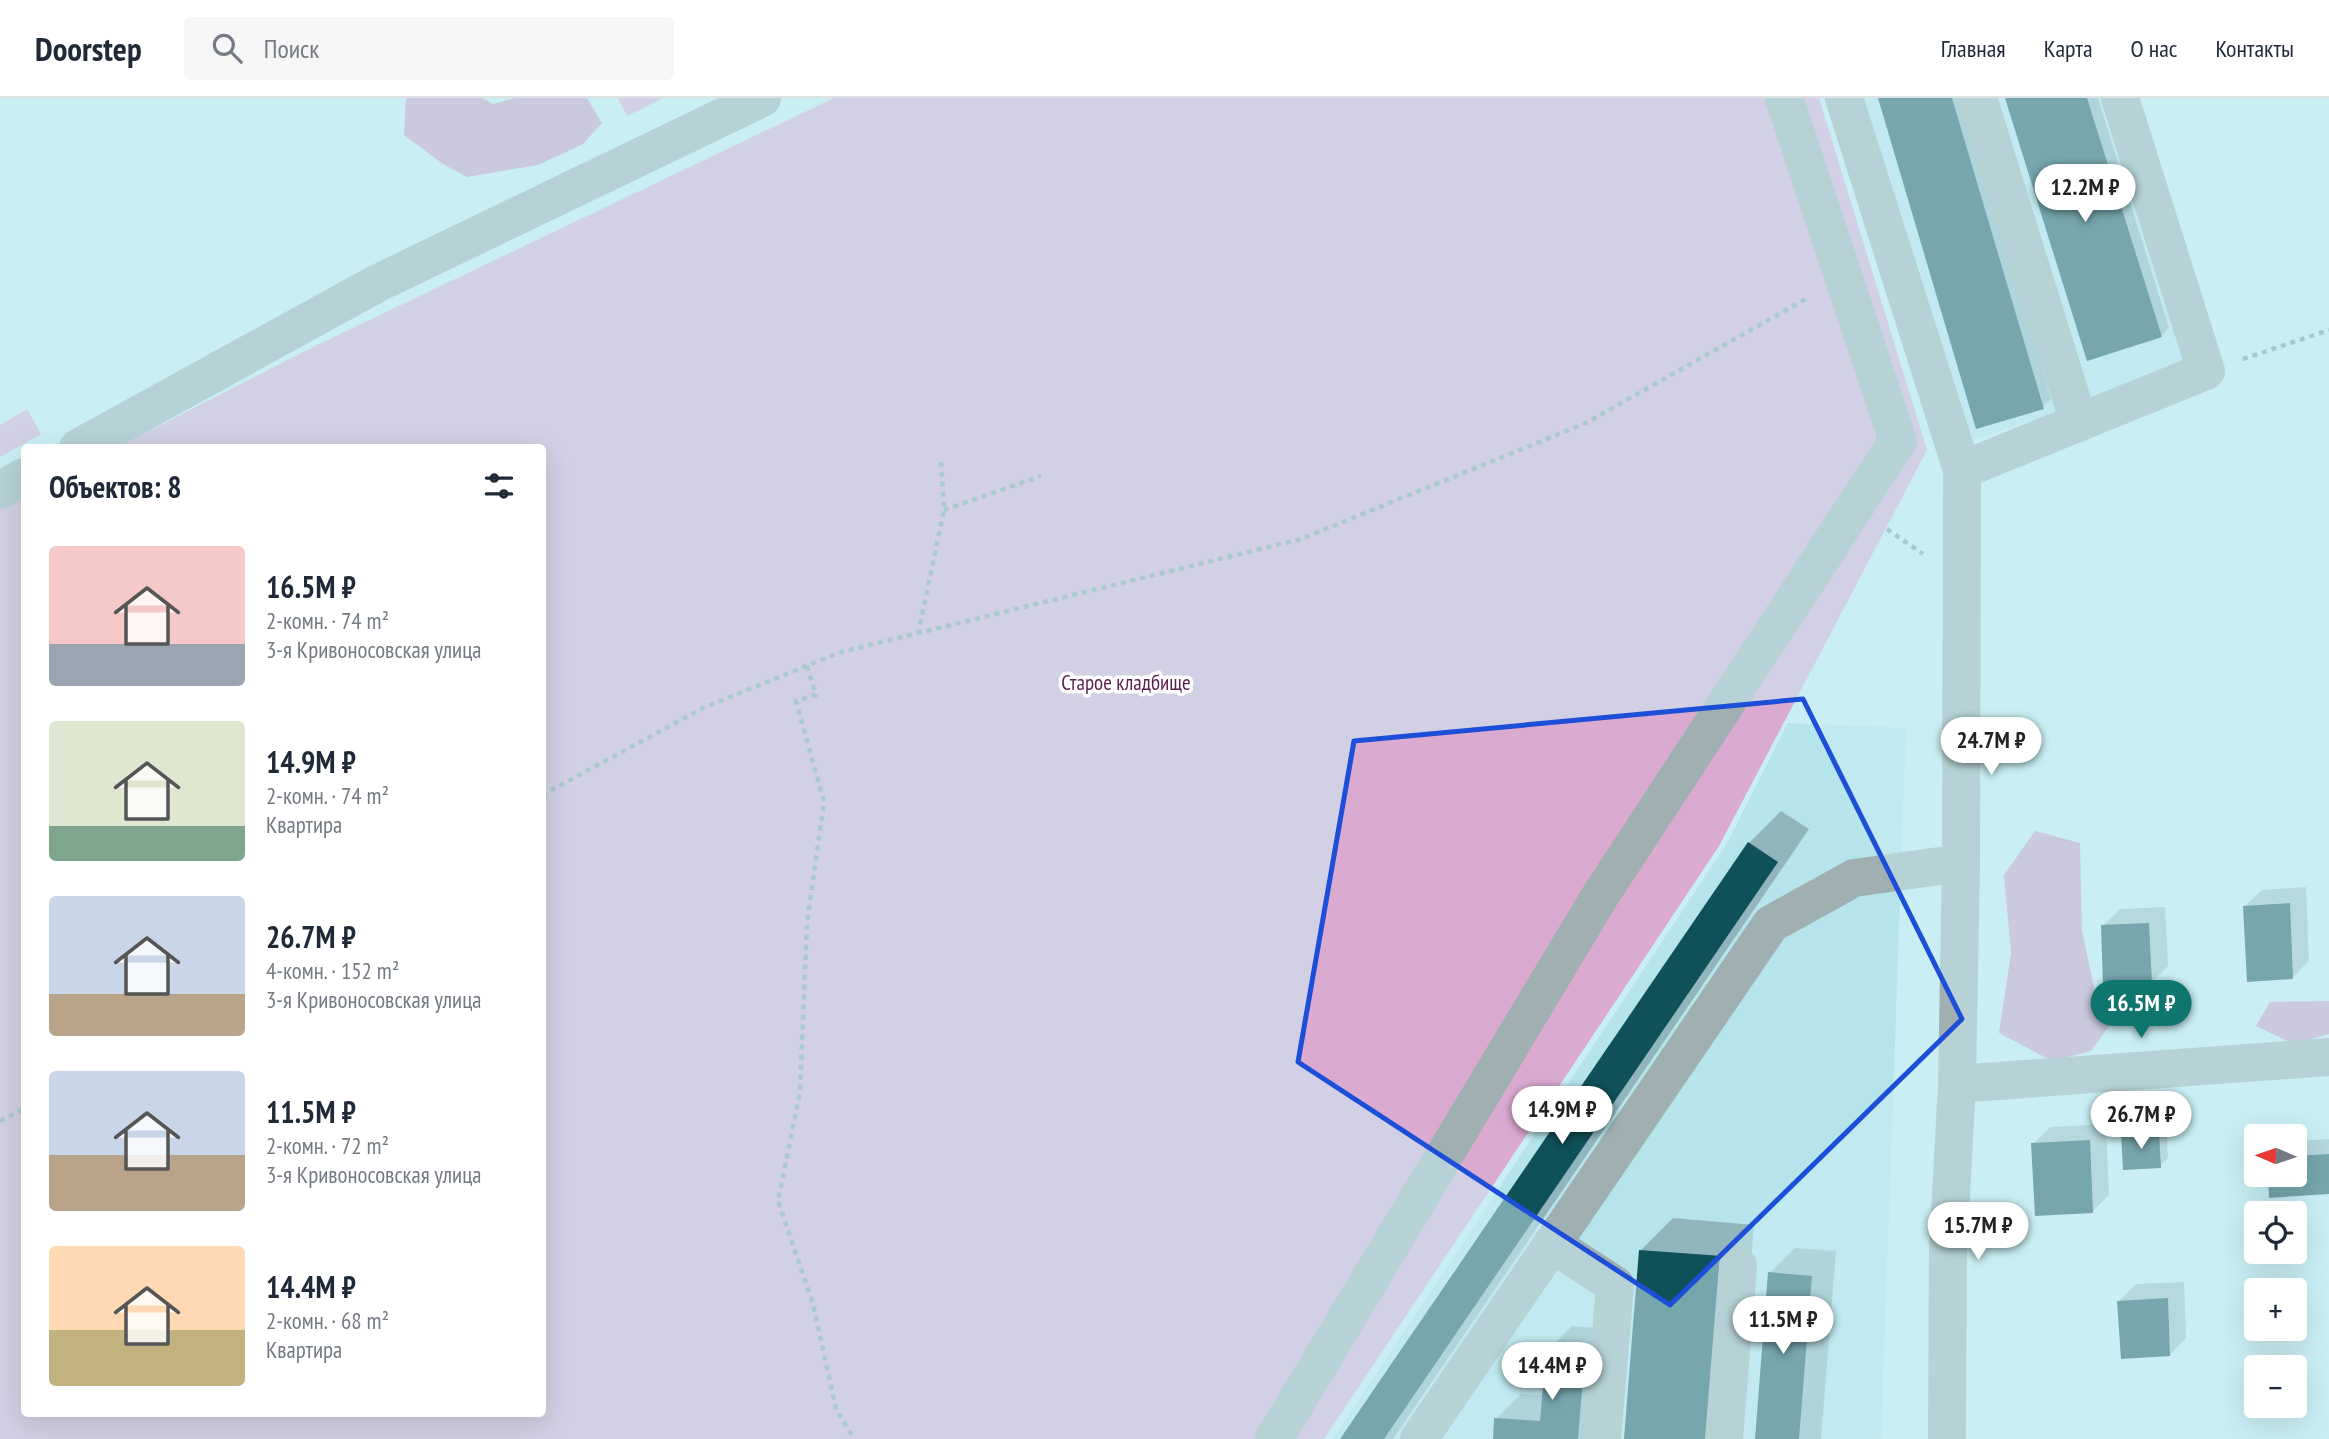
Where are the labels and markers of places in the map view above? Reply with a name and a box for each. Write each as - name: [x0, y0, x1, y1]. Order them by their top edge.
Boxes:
- pin: 12.2M ₽: [2020, 164, 2150, 224]
- pin: 24.7M ₽: [1926, 718, 2056, 777]
- pin: 16.5M ₽: [2076, 981, 2206, 1040]
- pin: 14.9M ₽: [1497, 1086, 1627, 1146]
- pin: 26.7M ₽: [2076, 1091, 2206, 1151]
- pin: 15.7M ₽: [1913, 1202, 2043, 1262]
- pin: 11.5M ₽: [1718, 1296, 1848, 1356]
- pin: 14.4M ₽: [1487, 1342, 1617, 1402]

